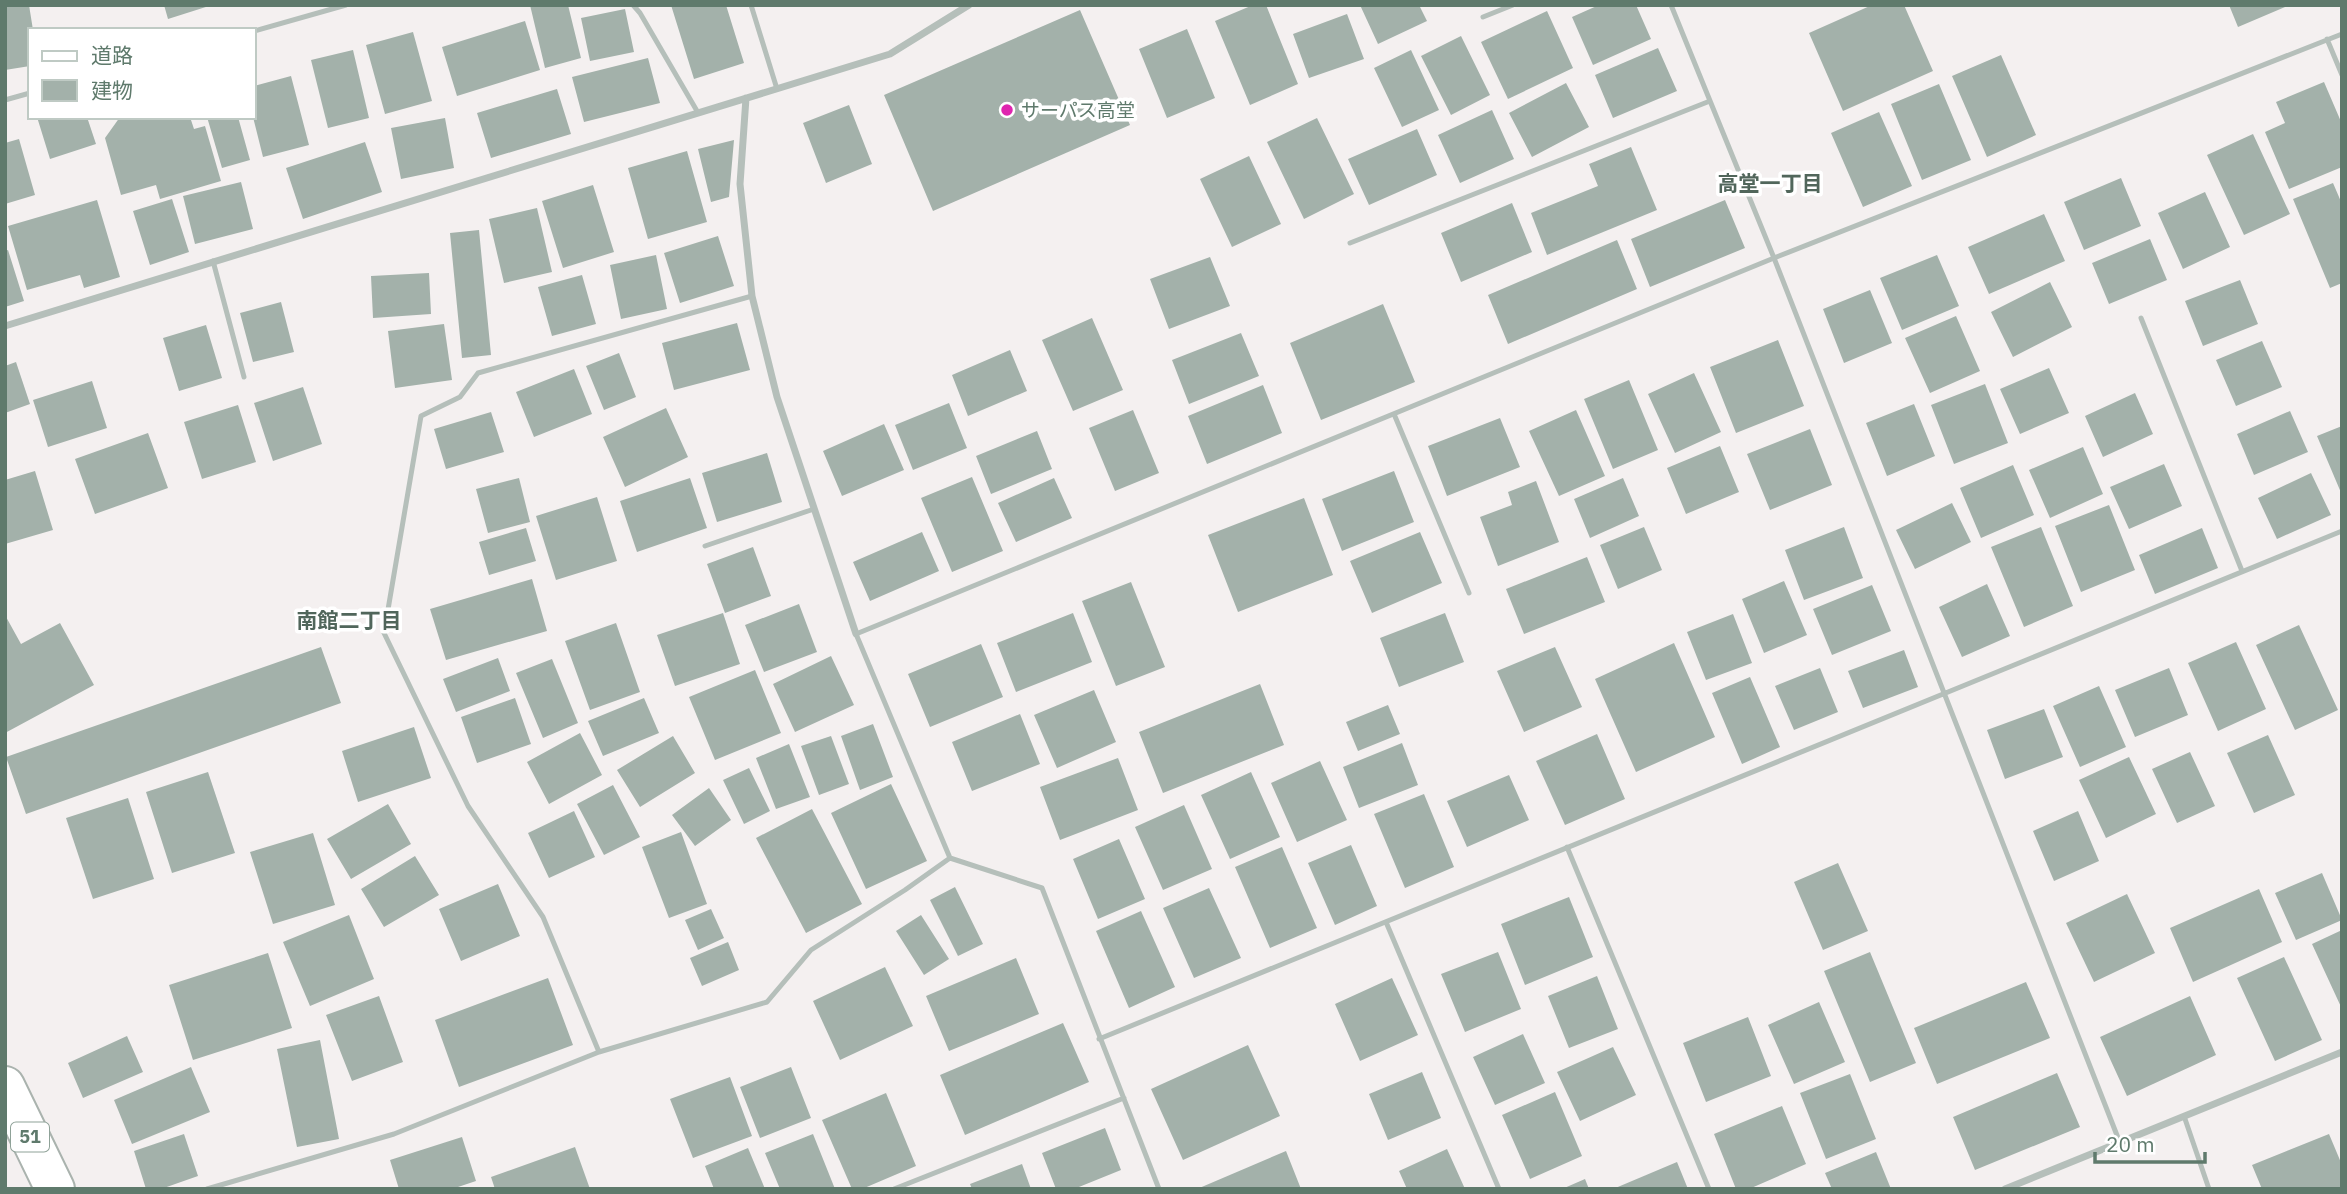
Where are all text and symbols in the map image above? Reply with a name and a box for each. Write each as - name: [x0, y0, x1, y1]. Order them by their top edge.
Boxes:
- legend: [28, 28, 256, 119]
- text: 道路: [91, 41, 133, 69]
- text: 建物: [91, 76, 133, 104]
- place label: サーパス高堂: [1021, 98, 1135, 122]
- marker: サーパス高堂: [999, 102, 1015, 118]
- district label: 高堂一丁目: [1718, 169, 1823, 197]
- district label: 南館二丁目: [297, 606, 402, 634]
- scale bar: [2095, 1120, 2205, 1164]
- road number: 51: [11, 1122, 49, 1152]
- text: 20 m: [2106, 1130, 2155, 1158]

